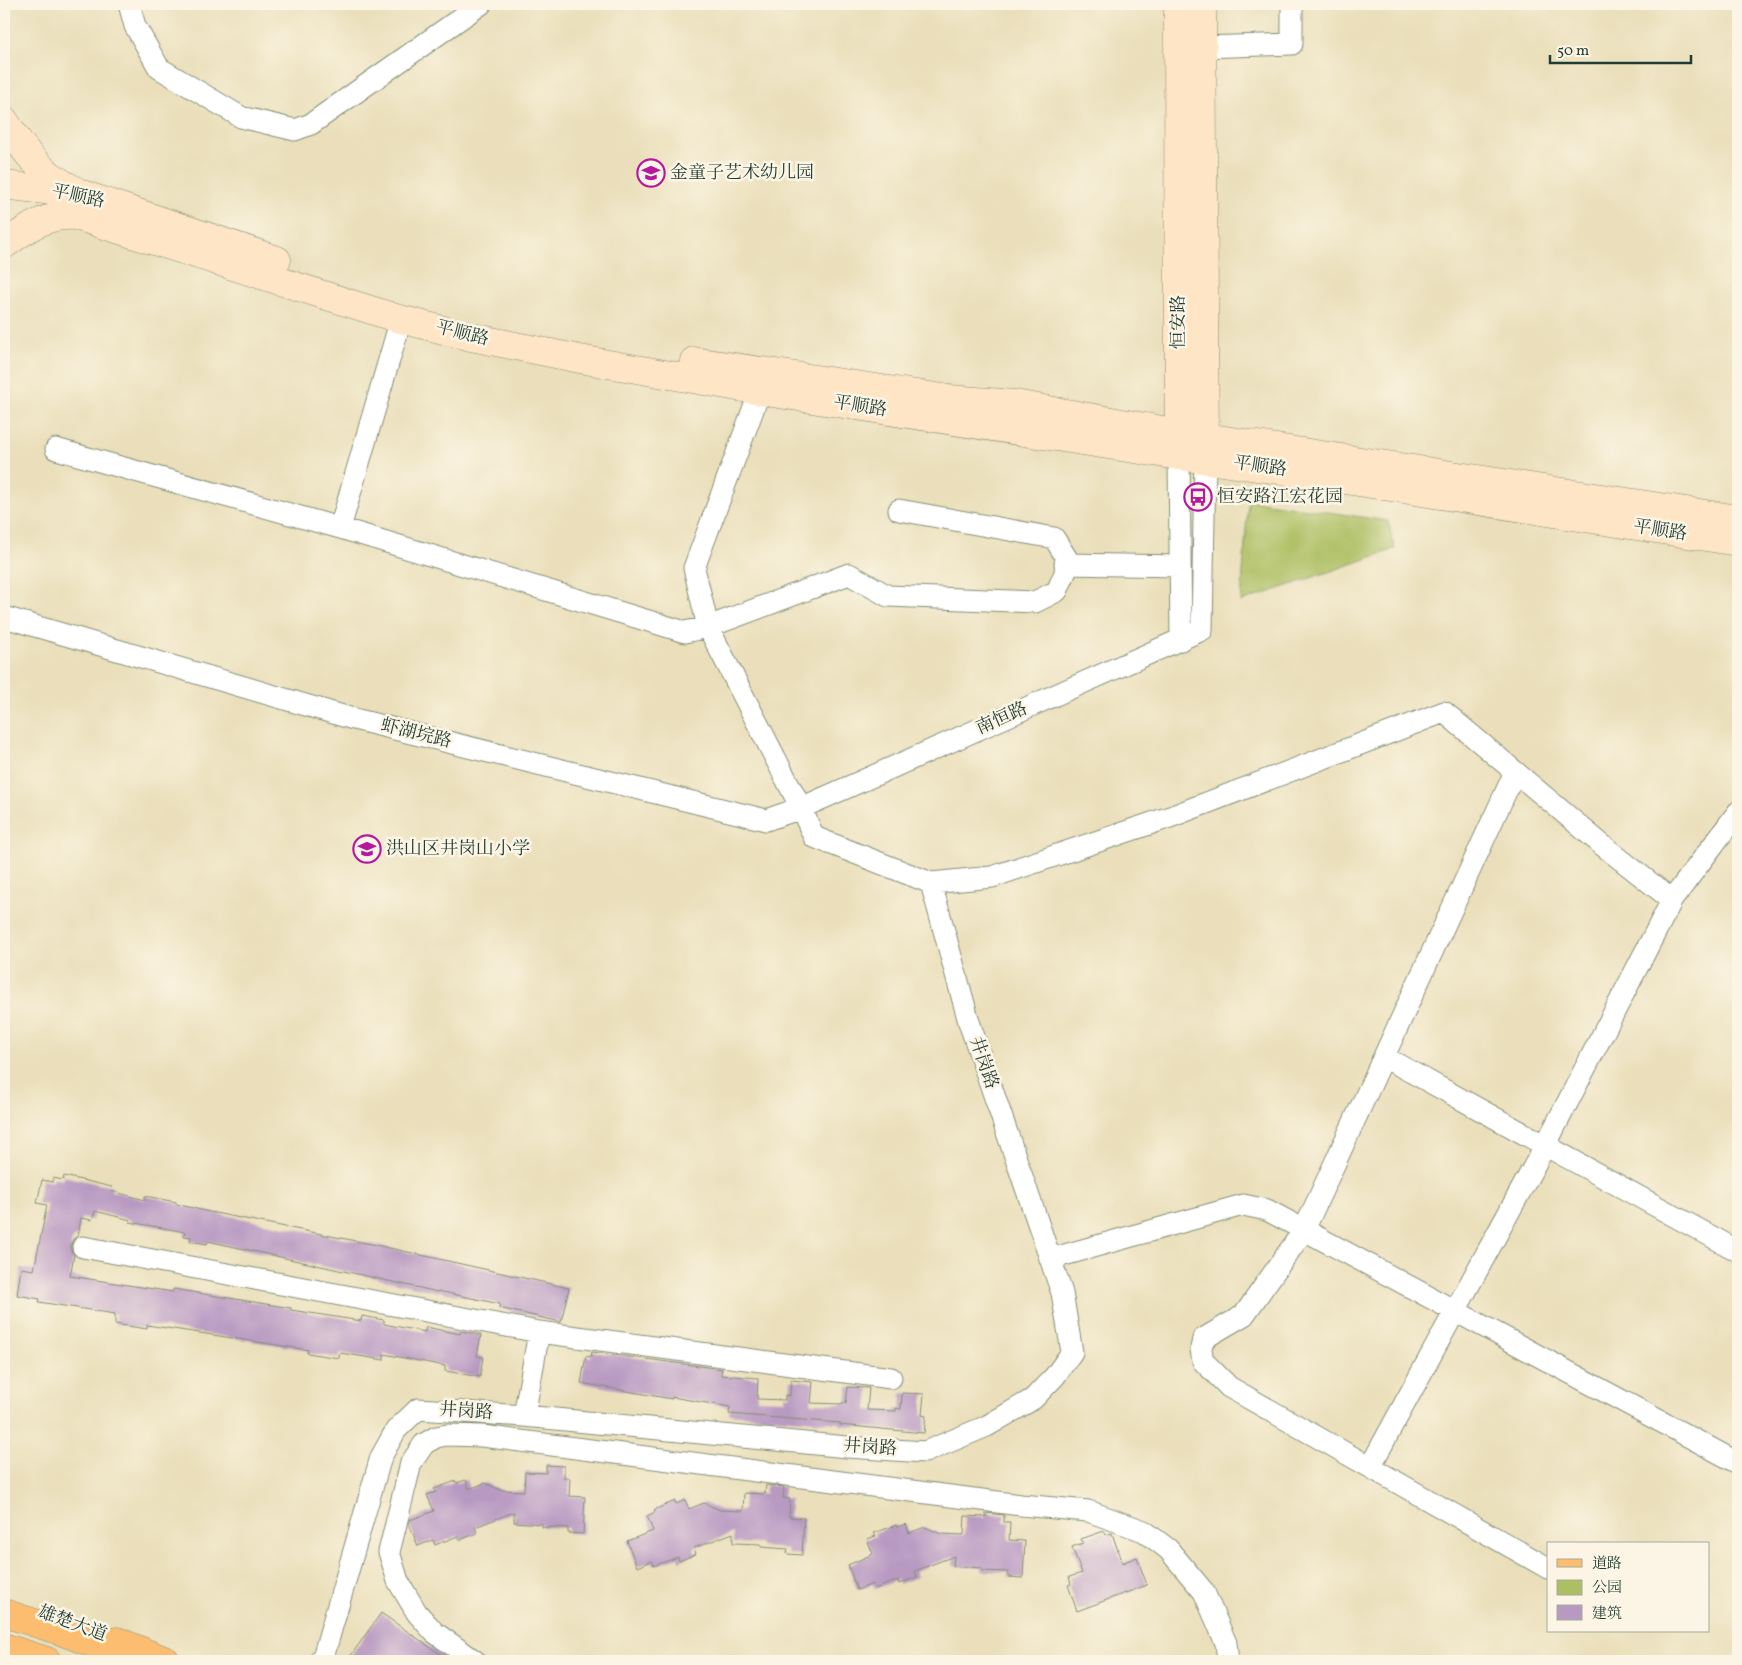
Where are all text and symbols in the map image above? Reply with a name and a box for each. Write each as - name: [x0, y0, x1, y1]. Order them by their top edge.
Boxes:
- scale bar: [1550, 32, 1691, 64]
- text: 50 m: [1557, 41, 1589, 62]
- school or university icon: 金童子艺术幼儿园: [636, 158, 666, 188]
- place label: 金童子艺术幼儿园: [670, 161, 814, 186]
- street label: 平顺路: [49, 179, 107, 215]
- street label: 恒安路: [1167, 295, 1192, 349]
- street label: 平顺路: [433, 315, 491, 353]
- street label: 平顺路: [831, 390, 889, 424]
- street label: 平顺路: [1232, 451, 1288, 483]
- bus stop icon: 恒安路江宏花园: [1183, 482, 1213, 512]
- place label: 恒安路江宏花园: [1217, 485, 1343, 510]
- street label: 平顺路: [1631, 514, 1689, 548]
- street label: 南恒路: [972, 697, 1032, 741]
- street label: 虾湖垸路: [378, 713, 454, 755]
- school or university icon: 洪山区井岗山小学: [352, 834, 382, 864]
- place label: 洪山区井岗山小学: [386, 837, 530, 862]
- street label: 井岗路: [962, 1033, 1004, 1093]
- street label: 井岗路: [438, 1398, 494, 1426]
- street label: 井岗路: [842, 1434, 898, 1462]
- legend: [1547, 1542, 1710, 1632]
- text: 道路: [1592, 1554, 1622, 1575]
- text: 公园: [1592, 1578, 1622, 1599]
- street label: 雄楚大道: [34, 1600, 110, 1648]
- text: 建筑: [1592, 1604, 1622, 1625]

